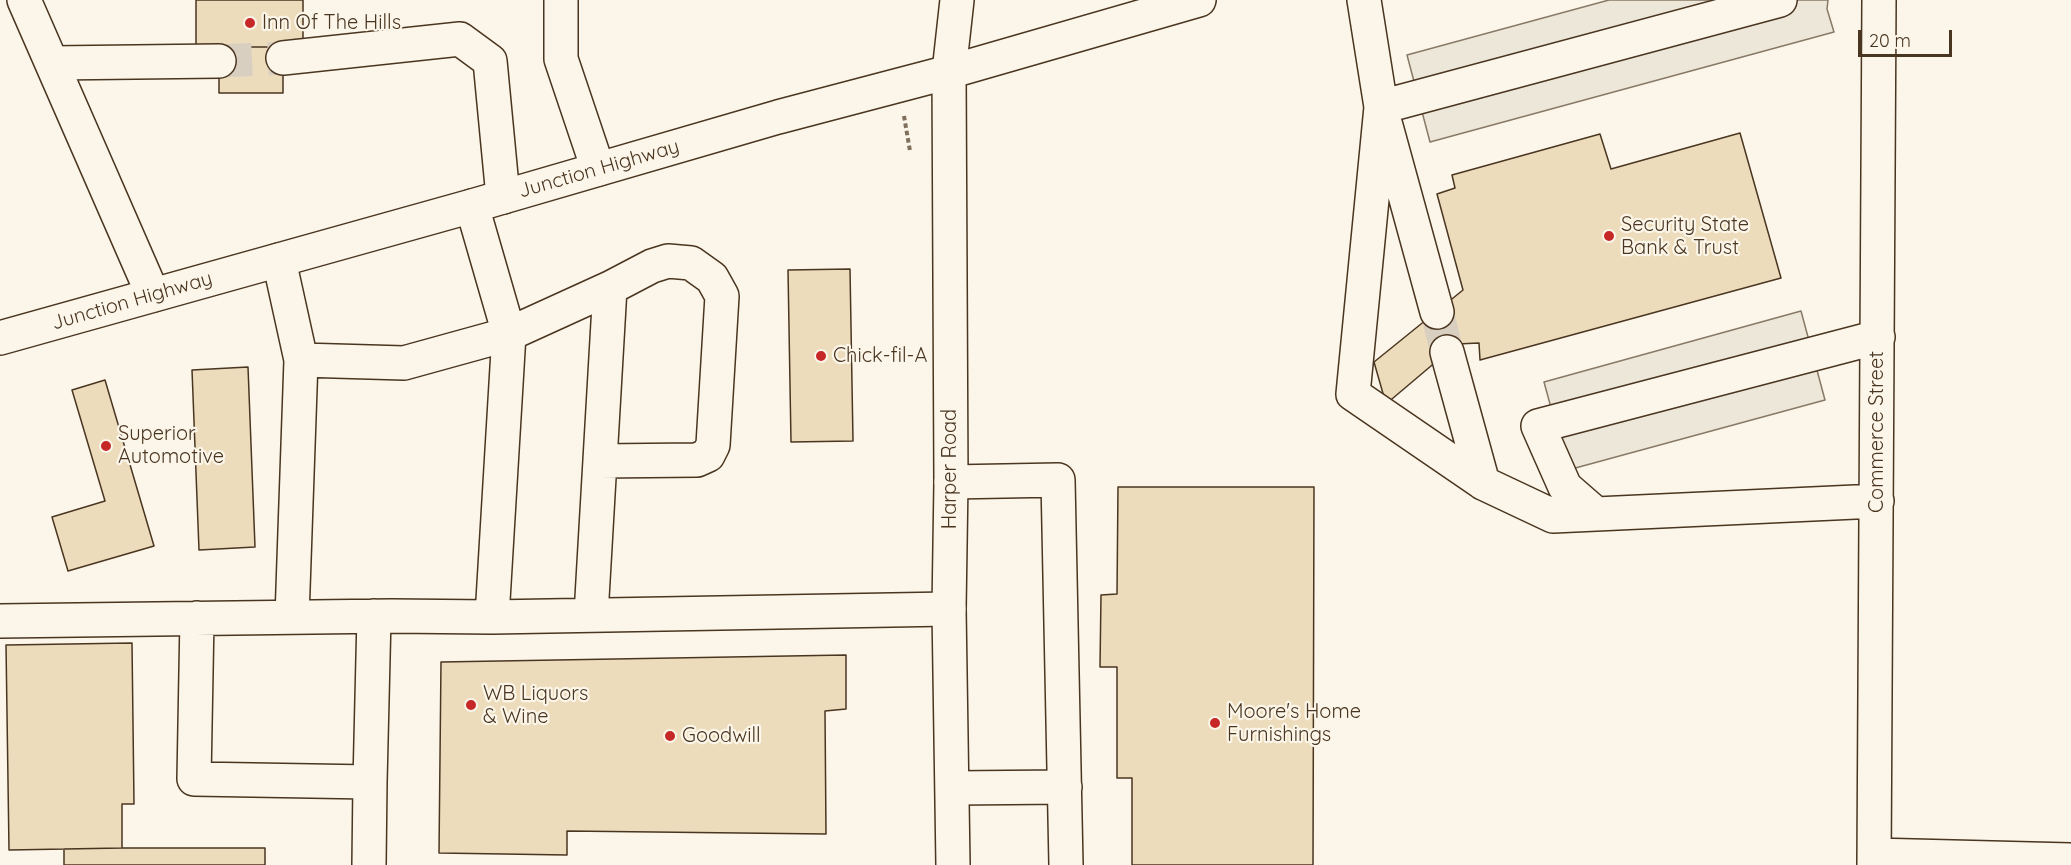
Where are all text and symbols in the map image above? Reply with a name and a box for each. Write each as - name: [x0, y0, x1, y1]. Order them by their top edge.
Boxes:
- place label: Inn Of The Hills: [262, 11, 401, 35]
- marker: Inn Of The Hills: [243, 16, 257, 30]
- scale bar: [1861, 18, 1956, 56]
- text: 20 m: [1869, 29, 1911, 52]
- street label: Junction Highway: [516, 135, 682, 203]
- place label: Security State Bank & Trust: [1621, 213, 1749, 260]
- marker: Security State Bank & Trust: [1602, 229, 1616, 243]
- street label: Junction Highway: [49, 267, 215, 335]
- place label: Chick-fil-A: [833, 344, 927, 368]
- marker: Chick-fil-A: [814, 349, 828, 363]
- street label: Commerce Street: [1865, 351, 1889, 513]
- street label: Harper Road: [938, 409, 962, 529]
- place label: Superior Automotive: [118, 422, 224, 469]
- marker: Superior Automotive: [99, 439, 113, 453]
- place label: WB Liquors & Wine: [483, 682, 588, 729]
- marker: WB Liquors & Wine: [464, 698, 478, 712]
- place label: Moore's Home Furnishings: [1227, 700, 1361, 747]
- marker: Moore's Home Furnishings: [1208, 716, 1222, 730]
- place label: Goodwill: [682, 724, 761, 748]
- marker: Goodwill: [663, 729, 677, 743]

